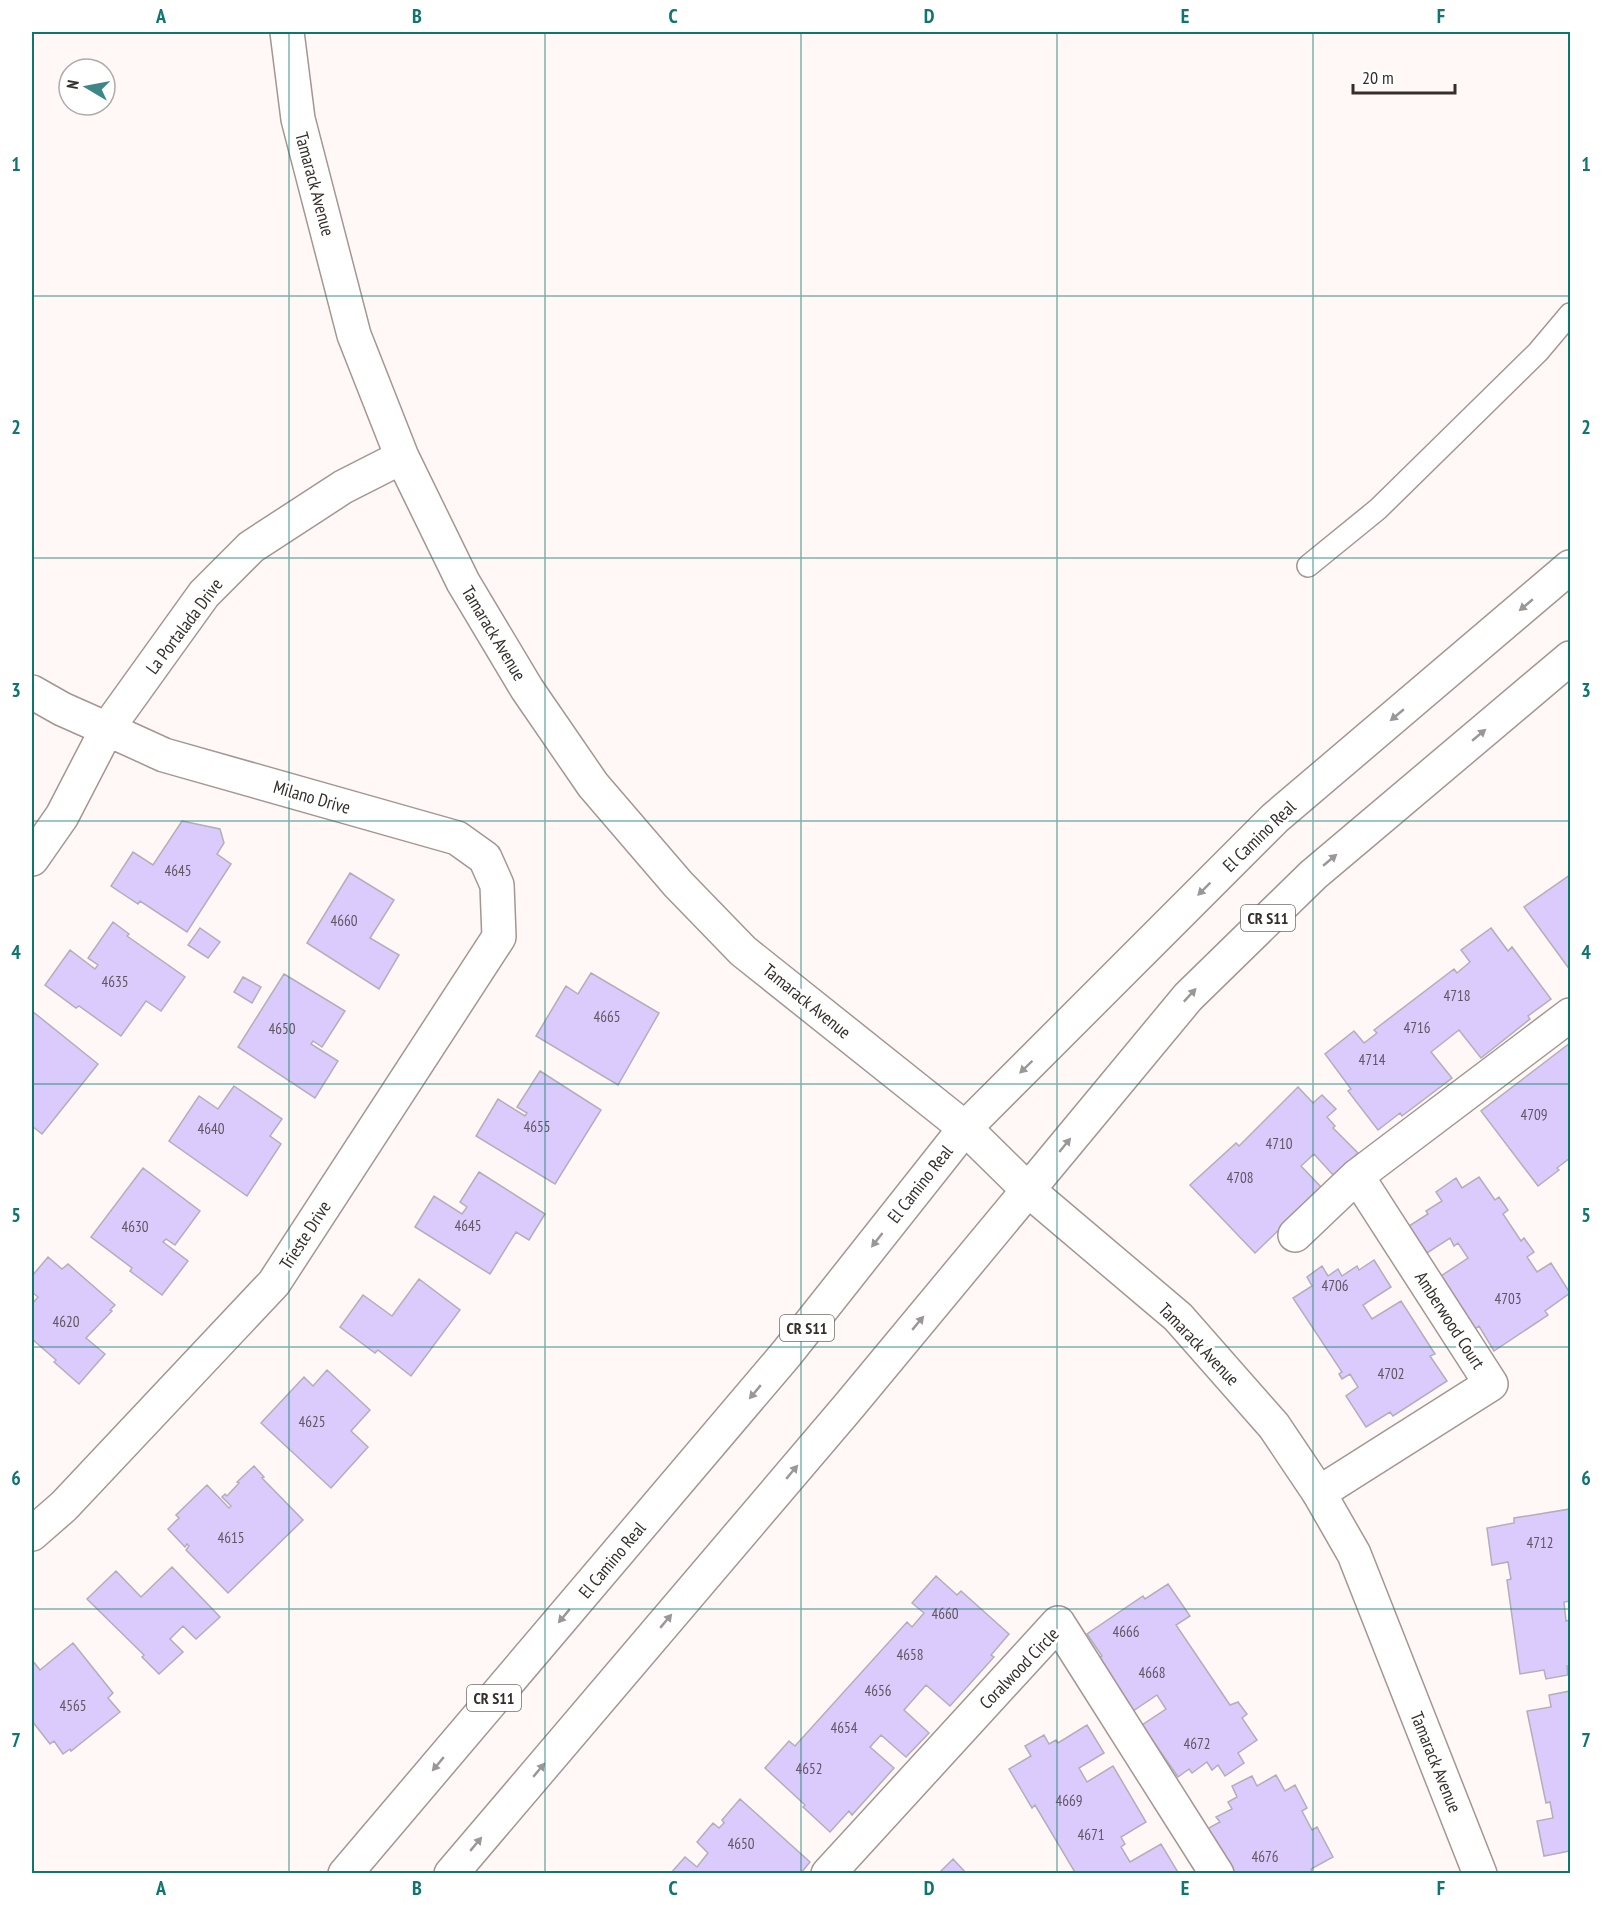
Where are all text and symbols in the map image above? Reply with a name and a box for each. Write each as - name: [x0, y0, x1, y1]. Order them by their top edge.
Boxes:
- text: A: [155, 3, 167, 29]
- text: B: [412, 3, 422, 29]
- text: C: [668, 3, 678, 29]
- text: D: [924, 3, 935, 29]
- text: E: [1181, 3, 1189, 29]
- text: F: [1437, 3, 1445, 29]
- north arrow: [57, 57, 117, 117]
- scale bar: [1353, 57, 1455, 95]
- text: 20 m: [1362, 66, 1394, 89]
- text: N: [62, 78, 83, 90]
- street label: Tamarack Avenue: [290, 130, 340, 238]
- text: 1: [11, 151, 21, 177]
- text: 1: [1581, 151, 1591, 177]
- text: 2: [11, 414, 21, 440]
- text: 2: [1581, 414, 1591, 440]
- street label: La Portalada Drive: [141, 574, 227, 678]
- street label: Tamarack Avenue: [457, 581, 531, 685]
- one-way arrow: [1519, 598, 1534, 611]
- text: 3: [11, 677, 21, 703]
- text: 3: [1581, 677, 1591, 703]
- one-way arrow: [1389, 708, 1405, 721]
- one-way arrow: [1471, 728, 1487, 741]
- street label: Milano Drive: [271, 775, 353, 819]
- street label: El Camino Real: [1218, 795, 1301, 877]
- one-way arrow: [1322, 854, 1337, 867]
- house number: 4645: [164, 861, 192, 880]
- one-way arrow: [1197, 882, 1212, 896]
- road number: CR S11: [1241, 905, 1295, 931]
- house number: 4660: [330, 911, 358, 930]
- text: 4: [11, 939, 21, 965]
- text: 4: [1581, 939, 1591, 965]
- street label: Tamarack Avenue: [758, 959, 856, 1043]
- house number: 4635: [101, 972, 129, 991]
- house number: 4718: [1443, 986, 1471, 1005]
- one-way arrow: [1183, 988, 1197, 1003]
- house number: 4665: [593, 1007, 621, 1026]
- house number: 4716: [1403, 1018, 1431, 1037]
- house number: 4650: [268, 1019, 296, 1038]
- house number: 4714: [1358, 1050, 1386, 1069]
- one-way arrow: [1018, 1060, 1033, 1074]
- house number: 4709: [1520, 1105, 1548, 1124]
- house number: 4655: [523, 1117, 551, 1136]
- house number: 4640: [197, 1119, 225, 1138]
- house number: 4710: [1265, 1134, 1293, 1153]
- one-way arrow: [1058, 1138, 1071, 1153]
- street label: El Camino Real: [882, 1140, 958, 1228]
- house number: 4708: [1226, 1168, 1254, 1187]
- street label: Trieste Drive: [274, 1196, 336, 1274]
- text: 5: [11, 1202, 21, 1228]
- text: 5: [1581, 1202, 1591, 1228]
- house number: 4645: [454, 1216, 482, 1235]
- house number: 4630: [121, 1217, 149, 1236]
- one-way arrow: [870, 1232, 883, 1248]
- street label: Amberwood Court: [1410, 1267, 1490, 1373]
- house number: 4706: [1321, 1276, 1349, 1295]
- house number: 4703: [1494, 1289, 1522, 1308]
- street label: Tamarack Avenue: [1154, 1298, 1244, 1390]
- house number: 4620: [52, 1312, 80, 1331]
- road number: CR S11: [780, 1315, 834, 1341]
- one-way arrow: [911, 1315, 924, 1331]
- house number: 4702: [1377, 1364, 1405, 1383]
- one-way arrow: [749, 1384, 762, 1399]
- house number: 4625: [298, 1412, 326, 1431]
- one-way arrow: [786, 1464, 799, 1480]
- text: 6: [11, 1465, 21, 1491]
- text: 6: [1581, 1465, 1591, 1491]
- street label: El Camino Real: [573, 1516, 651, 1603]
- house number: 4615: [217, 1528, 245, 1547]
- house number: 4712: [1526, 1533, 1554, 1552]
- house number: 4660: [931, 1604, 959, 1623]
- one-way arrow: [558, 1608, 571, 1623]
- one-way arrow: [659, 1613, 672, 1629]
- street label: Coralwood Circle: [974, 1622, 1064, 1714]
- house number: 4666: [1112, 1622, 1140, 1641]
- house number: 4658: [896, 1645, 924, 1664]
- house number: 4668: [1138, 1663, 1166, 1682]
- house number: 4656: [864, 1681, 892, 1700]
- road number: CR S11: [467, 1685, 521, 1711]
- house number: 4565: [59, 1696, 87, 1715]
- street label: Tamarack Avenue: [1405, 1708, 1467, 1816]
- house number: 4654: [830, 1718, 858, 1737]
- text: 7: [11, 1727, 21, 1753]
- text: 7: [1581, 1727, 1591, 1753]
- house number: 4672: [1183, 1734, 1211, 1753]
- one-way arrow: [432, 1756, 445, 1771]
- house number: 4652: [795, 1759, 823, 1778]
- one-way arrow: [532, 1763, 545, 1778]
- house number: 4669: [1055, 1791, 1083, 1810]
- house number: 4671: [1077, 1825, 1105, 1844]
- house number: 4650: [727, 1834, 755, 1853]
- one-way arrow: [469, 1837, 482, 1852]
- house number: 4676: [1251, 1847, 1279, 1866]
- text: A: [155, 1875, 167, 1901]
- text: B: [412, 1875, 422, 1901]
- text: C: [668, 1875, 678, 1901]
- text: D: [924, 1875, 935, 1901]
- text: E: [1181, 1875, 1189, 1901]
- text: F: [1437, 1875, 1445, 1901]

